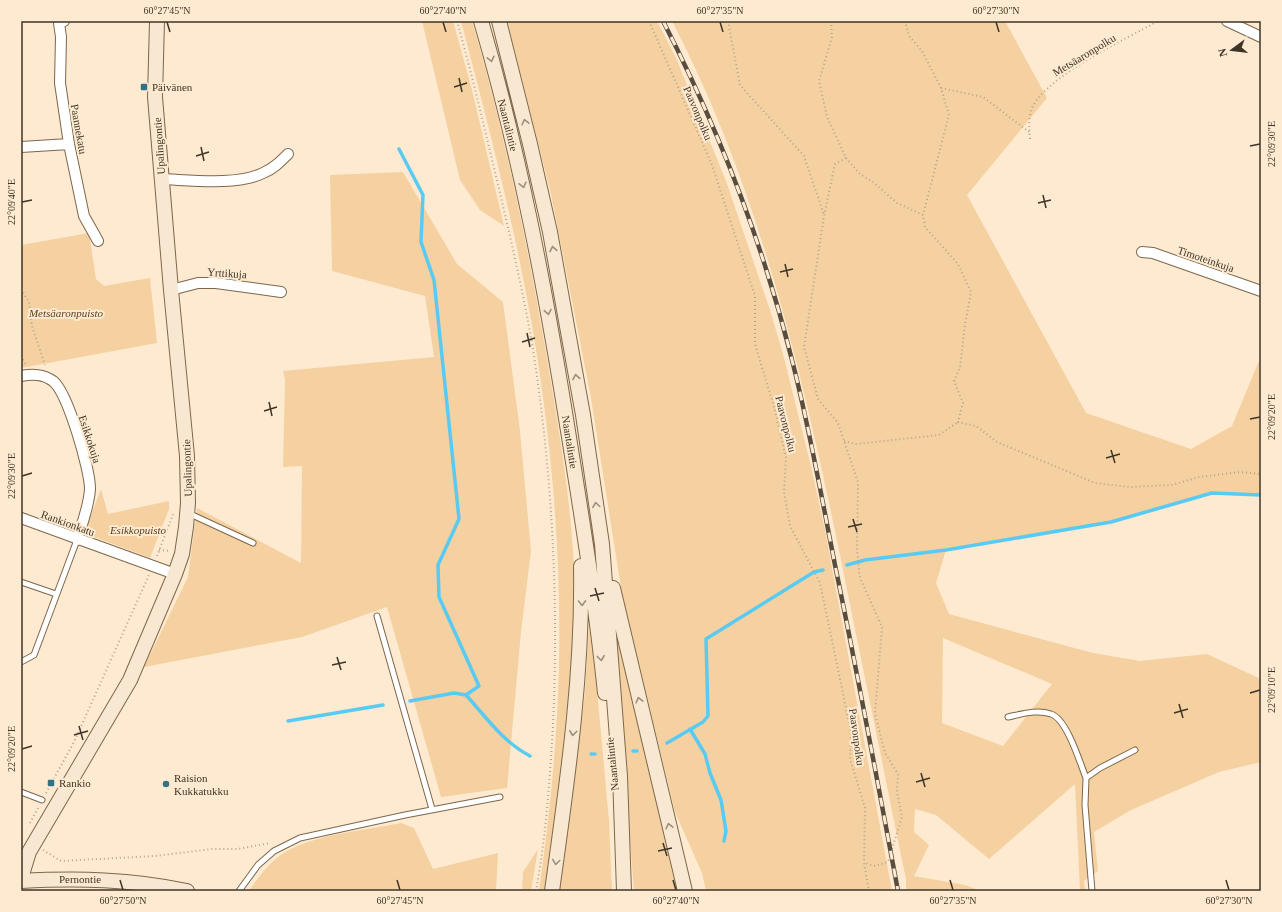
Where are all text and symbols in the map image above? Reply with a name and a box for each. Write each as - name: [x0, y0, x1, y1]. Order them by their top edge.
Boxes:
- text: 60°27'45"N: [143, 5, 191, 16]
- text: 60°27'40"N: [419, 5, 467, 16]
- text: 60°27'35"N: [696, 5, 744, 16]
- text: 60°27'30"N: [972, 5, 1020, 16]
- north arrow: [1212, 30, 1252, 70]
- street label: Metsäaronpolku: [1050, 31, 1118, 79]
- text: N: [1216, 47, 1229, 58]
- one-way arrow: [486, 55, 495, 62]
- place label: Päivänen: [152, 81, 193, 93]
- marker: Päivänen: [139, 82, 149, 92]
- street label: Paavonpolku: [681, 84, 715, 142]
- street label: Naantalintie: [496, 97, 520, 153]
- street label: Paannekatu: [69, 103, 89, 156]
- street label: Upalingontie: [151, 117, 167, 175]
- one-way arrow: [521, 119, 529, 125]
- text: 22°09'30"E: [1266, 121, 1277, 167]
- text: 22°09'40"E: [6, 179, 17, 225]
- one-way arrow: [518, 182, 526, 188]
- street label: Timoteinkuja: [1176, 244, 1236, 274]
- one-way arrow: [550, 246, 558, 252]
- street label: Yrttikuja: [207, 266, 247, 280]
- park label: Metsäaronpuisto: [28, 307, 104, 319]
- one-way arrow: [544, 309, 552, 315]
- one-way arrow: [573, 374, 581, 380]
- text: 22°09'20"E: [1266, 394, 1277, 440]
- street label: Paavonpolku: [773, 395, 799, 454]
- street label: Esikkokuja: [77, 414, 103, 464]
- street label: Naantalintie: [560, 415, 580, 470]
- street label: Upalingontie: [180, 439, 194, 497]
- text: 22°09'30"E: [6, 453, 17, 499]
- one-way arrow: [592, 502, 601, 508]
- street label: Rankionkatu: [40, 508, 97, 538]
- park label: Esikkopuisto: [109, 524, 167, 536]
- one-way arrow: [578, 600, 586, 606]
- one-way arrow: [596, 655, 605, 661]
- text: 22°09'10"E: [1266, 667, 1277, 713]
- one-way arrow: [635, 696, 643, 703]
- street label: Paavonpolku: [847, 708, 867, 767]
- text: 22°09'20"E: [6, 726, 17, 772]
- one-way arrow: [569, 730, 578, 736]
- street label: Naantalintie: [603, 737, 621, 791]
- place label: Raision Kukkatukku: [174, 772, 229, 797]
- place label: Rankio: [59, 777, 91, 789]
- marker: Rankio: [46, 778, 56, 788]
- marker: Raision Kukkatukku: [161, 779, 171, 789]
- one-way arrow: [666, 823, 674, 829]
- one-way arrow: [552, 858, 561, 865]
- street label: Pernontie: [59, 873, 101, 885]
- text: 60°27'50"N: [99, 895, 147, 906]
- text: 60°27'45"N: [376, 895, 424, 906]
- text: 60°27'40"N: [652, 895, 700, 906]
- text: 60°27'35"N: [929, 895, 977, 906]
- text: 60°27'30"N: [1205, 895, 1253, 906]

